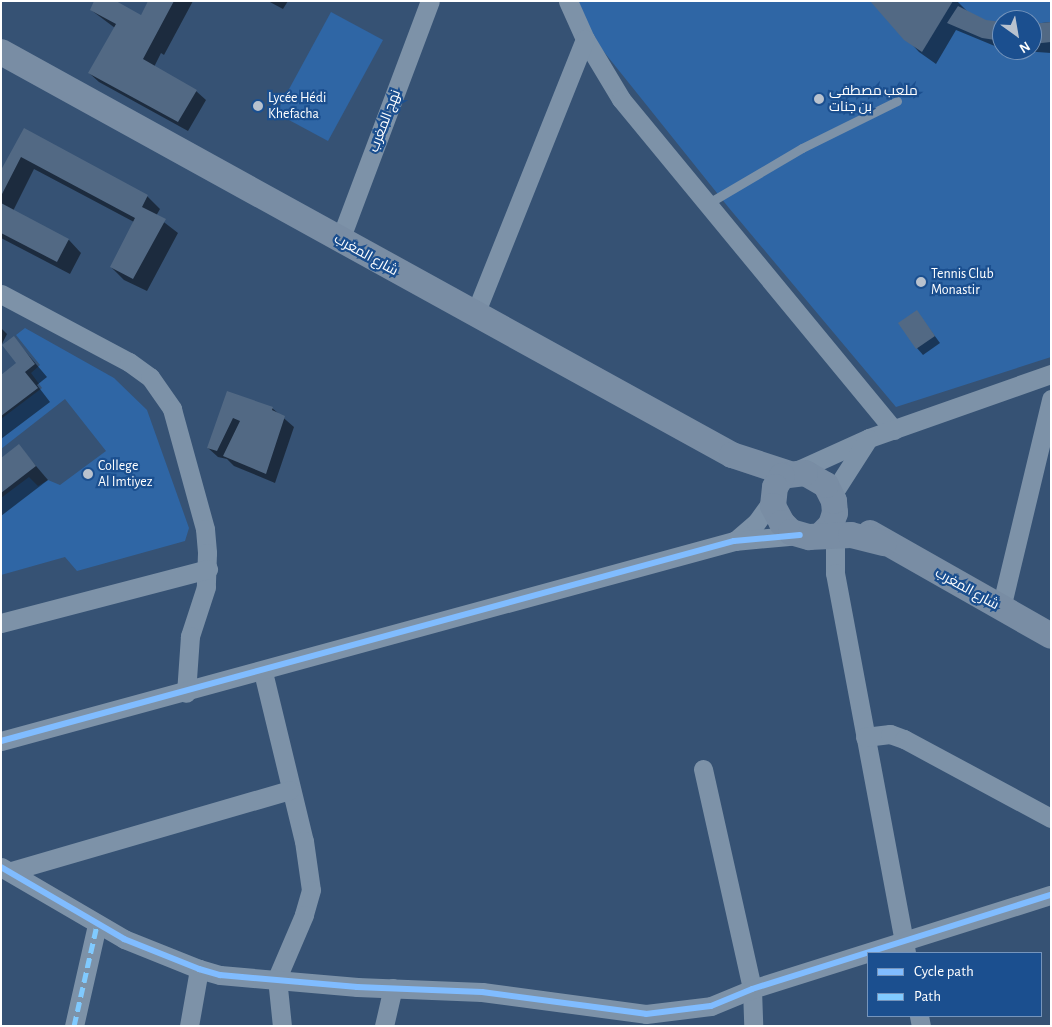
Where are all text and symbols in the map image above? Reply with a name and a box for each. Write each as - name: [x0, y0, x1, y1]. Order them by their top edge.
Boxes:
- north arrow: [992, 10, 1042, 60]
- text: N: [1017, 38, 1032, 55]
- place label: ملعب مصطفى بن جنات: [829, 83, 918, 115]
- street label: نهج المغرب: [365, 88, 405, 154]
- place label: Lycée Hédi Khefacha: [268, 90, 326, 122]
- marker: ملعب مصطفى بن جنات: [813, 93, 825, 105]
- marker: Lycée Hédi Khefacha: [252, 100, 264, 112]
- street label: شارع المغرب: [331, 231, 401, 279]
- place label: Tennis Club Monastir: [931, 266, 994, 298]
- marker: Tennis Club Monastir: [915, 276, 927, 288]
- place label: College Al Imtiyez: [98, 458, 153, 491]
- marker: College Al Imtiyez: [82, 468, 94, 480]
- street label: شارع المغرب: [932, 565, 1002, 613]
- legend: [867, 952, 1042, 1017]
- text: Cycle path: [914, 964, 974, 979]
- text: Path: [914, 989, 941, 1004]

